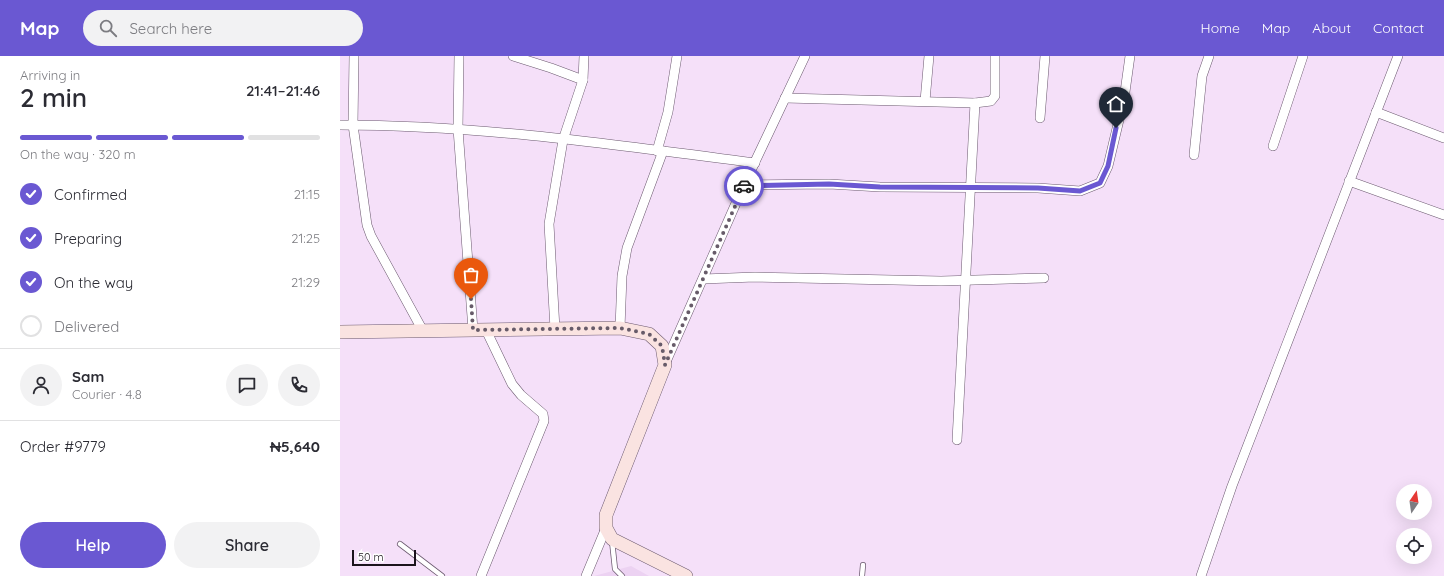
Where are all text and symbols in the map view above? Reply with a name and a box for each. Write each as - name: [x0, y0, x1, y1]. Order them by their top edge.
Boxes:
- search box: [83, 10, 363, 46]
- text: Map: [20, 16, 59, 40]
- icon: search: [97, 17, 119, 39]
- text: Search here: [129, 19, 212, 38]
- text: Home: [1201, 19, 1240, 37]
- text: Map: [1262, 19, 1290, 37]
- text: About: [1312, 19, 1351, 37]
- text: Contact: [1373, 19, 1424, 37]
- text: Arriving in: [20, 67, 80, 83]
- text: 2 min: [20, 81, 87, 114]
- text: 21:41–21:46: [246, 81, 320, 100]
- pin: [1099, 87, 1133, 128]
- icon: home: [1105, 93, 1127, 115]
- text: On the way · 320 m: [20, 146, 136, 162]
- courier: [724, 166, 764, 206]
- icon: car: [733, 175, 755, 197]
- icon: check: [20, 183, 42, 205]
- text: Confirmed: [54, 185, 127, 204]
- text: 21:15: [294, 186, 320, 202]
- icon: check: [20, 227, 42, 249]
- text: Preparing: [54, 229, 122, 248]
- text: 21:25: [291, 230, 320, 246]
- pin: [454, 258, 488, 299]
- icon: bag: [460, 264, 482, 286]
- icon: check: [20, 271, 42, 293]
- text: On the way: [54, 273, 133, 292]
- text: 21:29: [291, 274, 320, 290]
- text: Delivered: [54, 317, 119, 336]
- button: person: [20, 364, 62, 406]
- button: chat: [226, 364, 268, 406]
- button: phone: [278, 364, 320, 406]
- text: Sam: [72, 367, 104, 386]
- text: Courier · 4.8: [72, 386, 142, 402]
- text: Order #9779: [20, 437, 106, 456]
- text: ₦5,640: [270, 437, 320, 456]
- north arrow: [1396, 484, 1432, 520]
- map controls: [1396, 484, 1432, 564]
- button: Help: [20, 522, 166, 568]
- button: Share: [174, 522, 320, 568]
- button: locate: [1396, 528, 1432, 564]
- scale bar: [352, 548, 416, 567]
- text: 50 m: [358, 550, 384, 564]

